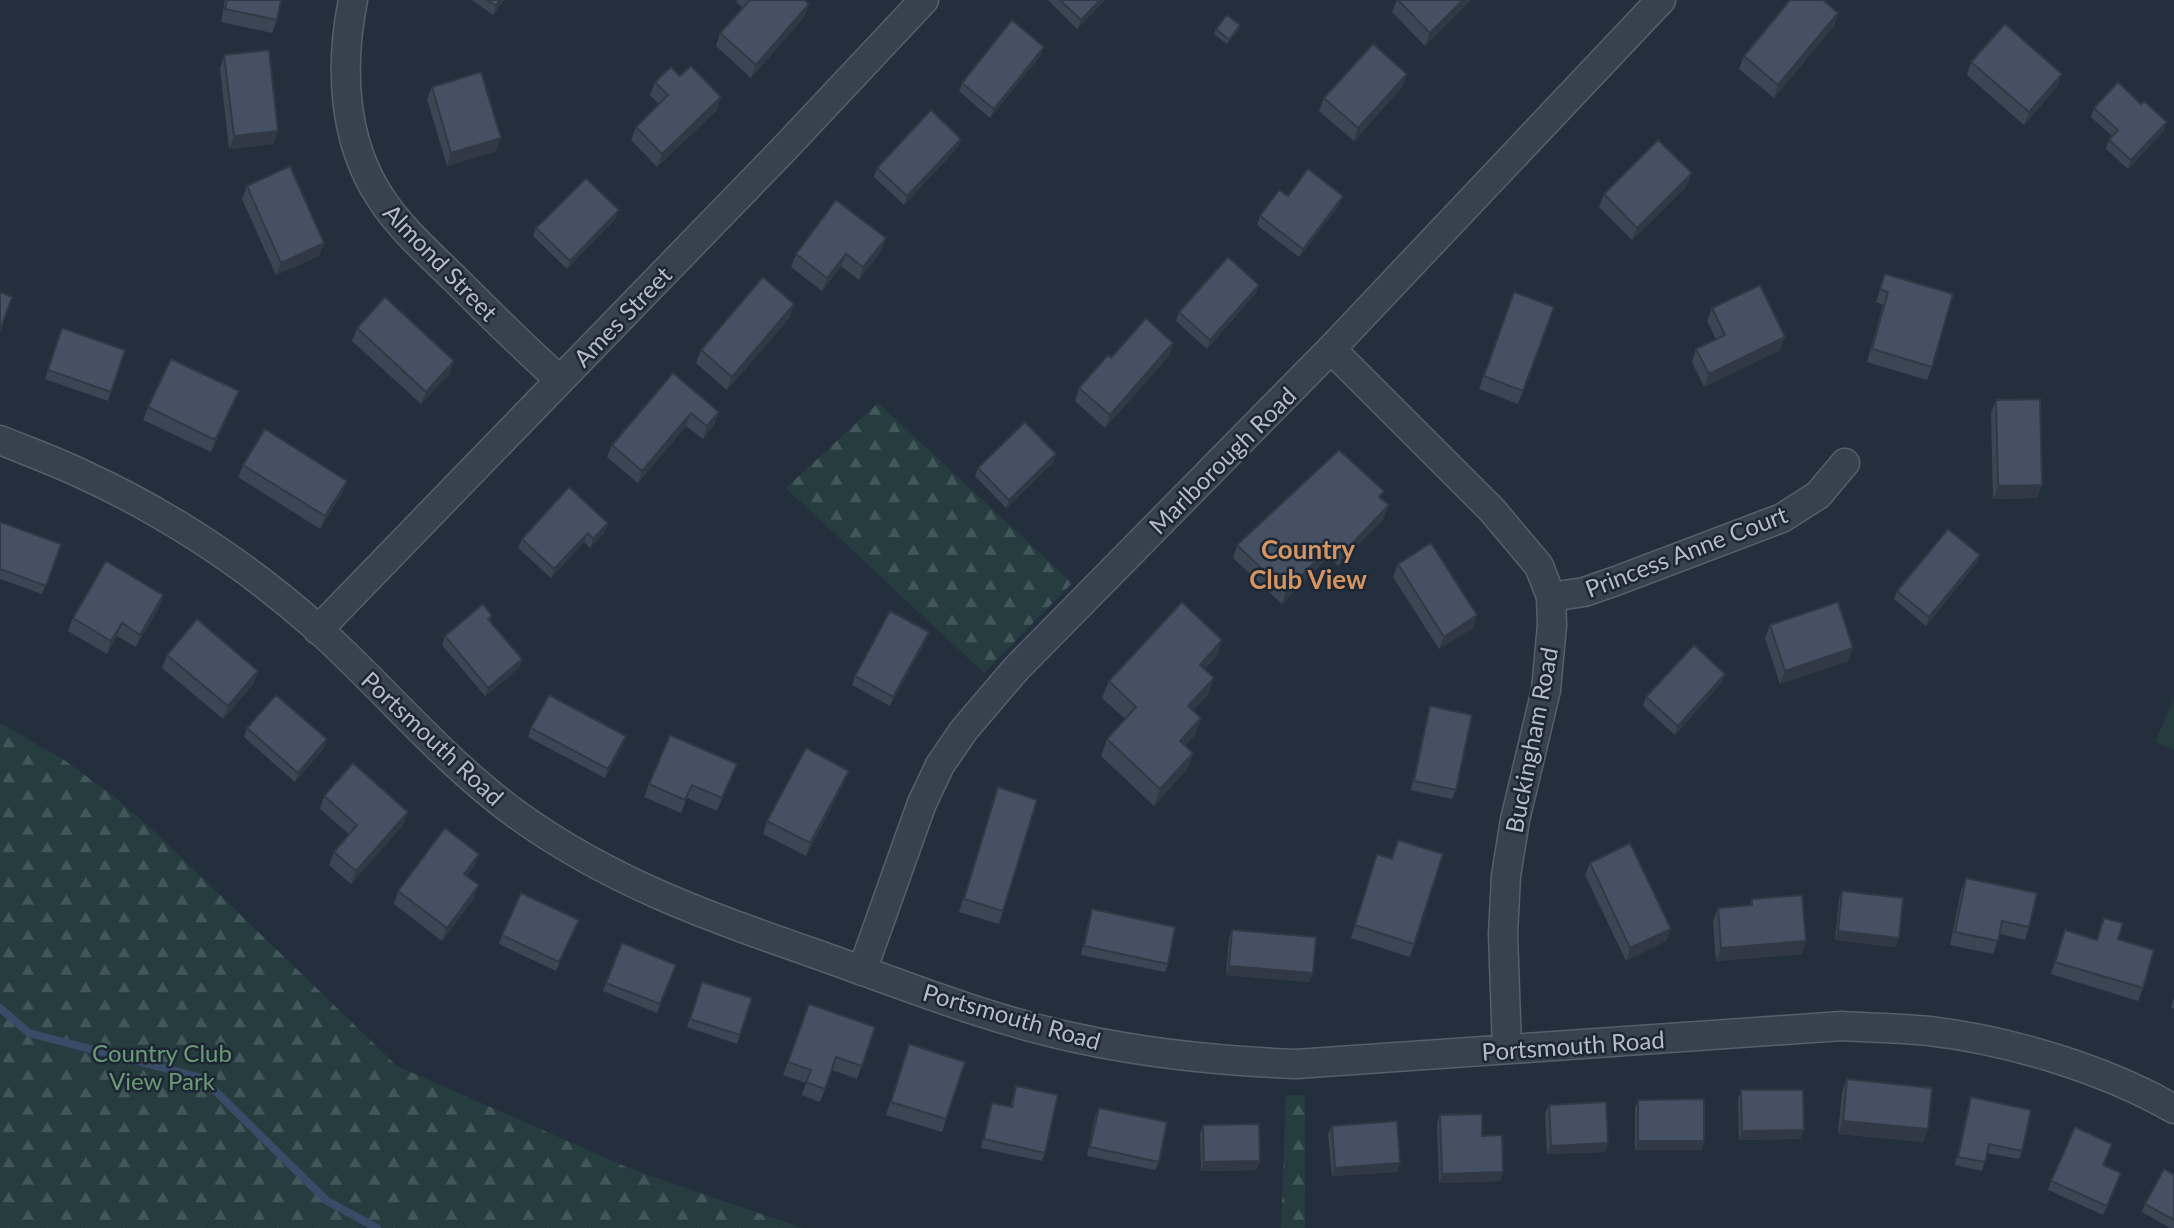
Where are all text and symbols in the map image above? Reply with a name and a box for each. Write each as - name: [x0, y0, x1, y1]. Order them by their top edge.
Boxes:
- street label: Almond Street: [378, 197, 504, 327]
- street label: Ames Street: [567, 259, 677, 372]
- street label: Marlborough Road: [1143, 381, 1301, 539]
- street label: Princess Anne Court: [1581, 499, 1791, 603]
- district label: Country Club View: [1249, 533, 1367, 595]
- street label: Buckingham Road: [1499, 645, 1563, 835]
- street label: Portsmouth Road: [356, 665, 510, 811]
- street label: Portsmouth Road: [920, 977, 1104, 1055]
- street label: Portsmouth Road: [1481, 1024, 1665, 1066]
- park label: Country Club View Park: [92, 1038, 232, 1095]

